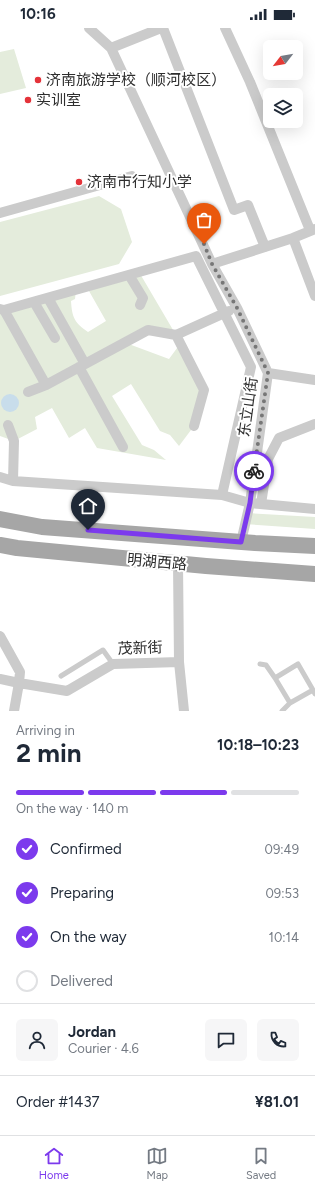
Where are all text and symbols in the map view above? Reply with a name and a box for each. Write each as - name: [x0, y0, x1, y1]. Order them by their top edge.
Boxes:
- text: 10:16: [20, 5, 56, 23]
- north arrow: [263, 40, 303, 80]
- map controls: [263, 40, 303, 128]
- place label: 济南旅游学校（顺河校区）: [46, 71, 226, 89]
- marker: 济南旅游学校（顺河校区）: [33, 75, 43, 85]
- button: layers: [263, 88, 303, 128]
- place label: 实训室: [36, 91, 81, 109]
- marker: 实训室: [23, 95, 33, 105]
- place label: 济南市行知小学: [87, 173, 192, 191]
- marker: 济南市行知小学: [74, 177, 84, 187]
- pin: [187, 203, 221, 244]
- icon: bag: [193, 209, 215, 231]
- street label: 东立山街: [235, 376, 261, 438]
- courier: [234, 451, 274, 491]
- icon: bike: [243, 460, 265, 482]
- pin: [71, 489, 105, 530]
- icon: home: [77, 495, 99, 517]
- street label: 明湖西路: [126, 550, 188, 574]
- street label: 茂新街: [117, 638, 163, 658]
- text: Arriving in: [16, 723, 75, 738]
- text: 10:18–10:23: [217, 736, 299, 754]
- text: 2 min: [16, 737, 82, 769]
- text: On the way · 140 m: [16, 801, 128, 816]
- icon: check: [16, 838, 38, 860]
- text: Confirmed: [50, 840, 122, 858]
- text: 09:49: [265, 842, 299, 857]
- icon: check: [16, 882, 38, 904]
- text: Preparing: [50, 884, 114, 902]
- text: 09:53: [265, 886, 299, 901]
- icon: check: [16, 926, 38, 948]
- text: On the way: [50, 928, 127, 946]
- text: 10:14: [269, 930, 299, 945]
- text: Delivered: [50, 972, 113, 990]
- button: person: [16, 1019, 58, 1061]
- button: chat: [205, 1019, 247, 1061]
- button: phone: [257, 1019, 299, 1061]
- text: Jordan: [68, 1023, 116, 1041]
- text: Courier · 4.6: [68, 1041, 139, 1056]
- text: Order #1437: [16, 1093, 100, 1111]
- text: ¥81.01: [255, 1093, 299, 1111]
- tab: Home: [39, 1145, 69, 1182]
- tab: Map: [146, 1145, 168, 1182]
- tab: Saved: [246, 1145, 276, 1182]

